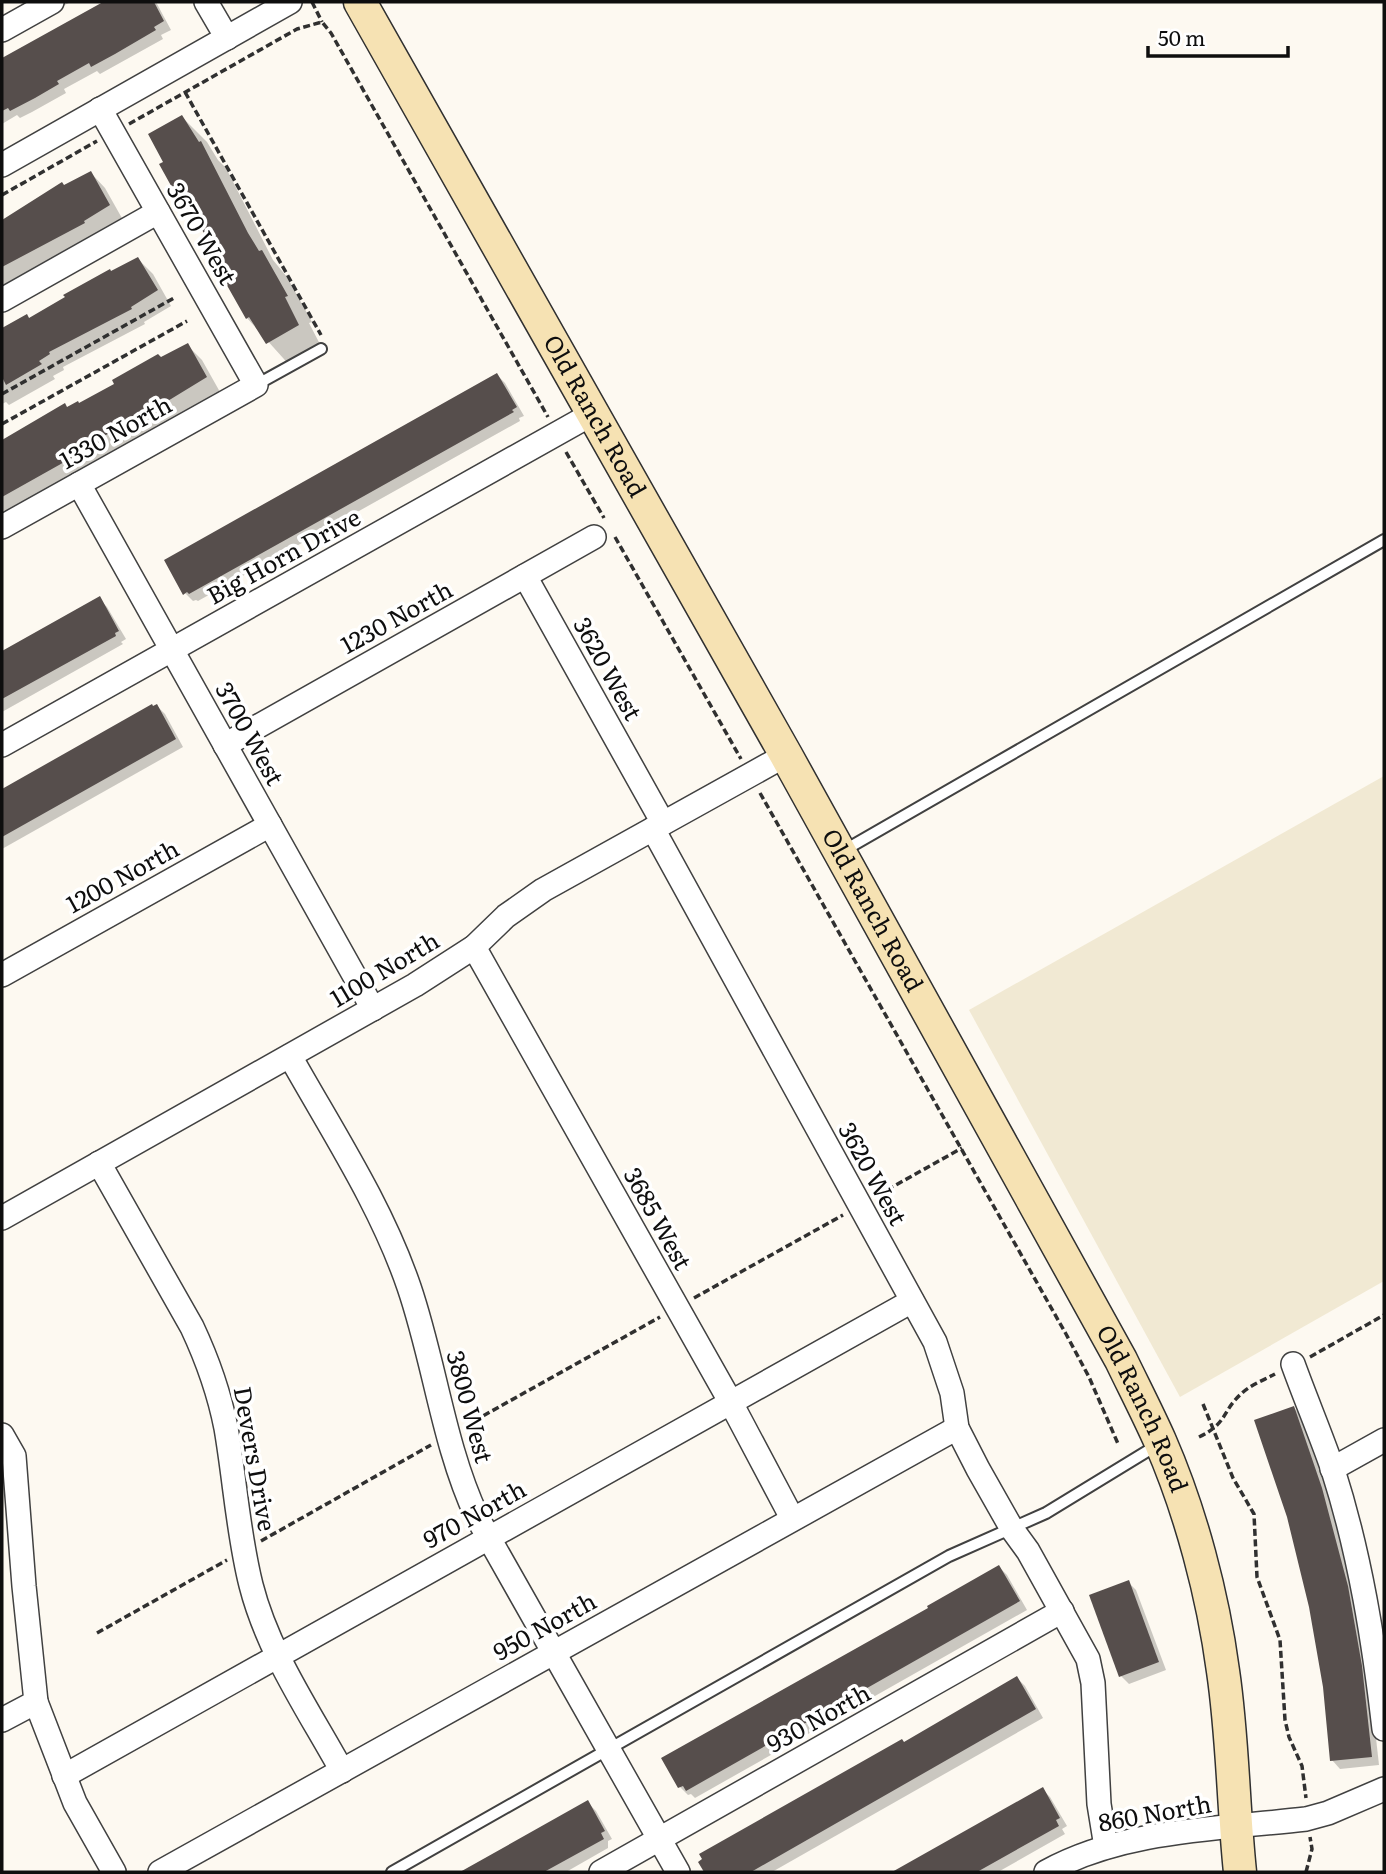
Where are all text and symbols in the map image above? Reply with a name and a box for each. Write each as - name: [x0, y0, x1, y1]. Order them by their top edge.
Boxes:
- scale bar: [1148, 14, 1288, 58]
- text: 50 m: [1158, 21, 1205, 52]
- street label: 3670 West: [160, 175, 247, 291]
- street label: Old Ranch Road: [537, 327, 657, 503]
- street label: 1330 North: [52, 386, 177, 476]
- street label: Big Horn Drive: [200, 498, 366, 612]
- street label: 1230 North: [333, 571, 458, 661]
- street label: 3620 West: [566, 610, 652, 726]
- street label: 3700 West: [208, 675, 294, 791]
- street label: Old Ranch Road: [815, 821, 934, 998]
- street label: 1200 North: [59, 829, 185, 920]
- street label: 1100 North: [323, 921, 445, 1014]
- street label: 3620 West: [831, 1115, 917, 1231]
- street label: 3685 West: [617, 1160, 702, 1276]
- street label: Old Ranch Road: [1090, 1317, 1199, 1497]
- street label: 3800 West: [440, 1346, 503, 1467]
- street label: Devers Drive: [227, 1383, 286, 1534]
- street label: 970 North: [416, 1470, 532, 1555]
- street label: 950 North: [486, 1582, 602, 1668]
- street label: 930 North: [760, 1674, 876, 1760]
- street label: 860 North: [1095, 1784, 1214, 1839]

